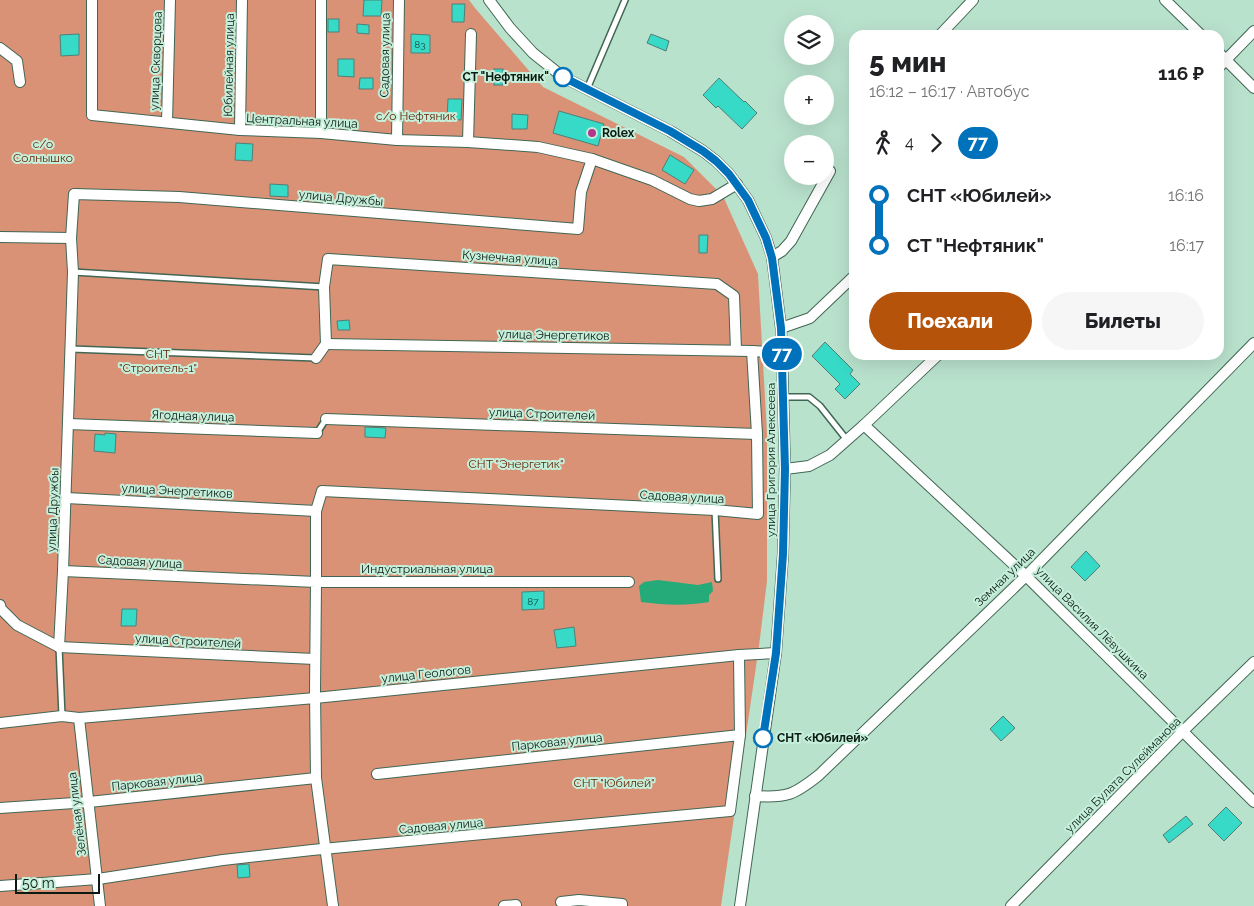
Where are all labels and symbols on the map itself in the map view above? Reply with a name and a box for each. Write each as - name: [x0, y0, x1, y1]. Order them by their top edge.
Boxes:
- street label: улица Скворцова: [147, 11, 165, 111]
- street label: Юбилейная улица: [221, 13, 237, 117]
- street label: Садовая улица: [377, 13, 393, 97]
- house number: 83: [414, 39, 426, 50]
- marker: СТ "Нефтяник": [553, 67, 573, 87]
- place label: СТ "Нефтяник": [463, 70, 549, 84]
- park label: с/о Нефтяник: [376, 109, 456, 123]
- street label: Центральная улица: [246, 111, 358, 131]
- place label: Rolex: [602, 126, 635, 140]
- marker: Rolex: [586, 127, 598, 139]
- park label: с/о Солнышко: [13, 137, 73, 165]
- street label: улица Дружбы: [298, 187, 384, 209]
- street label: Кузнечная улица: [462, 248, 558, 268]
- street label: улица Энергетиков: [498, 327, 610, 343]
- line badge: 77: [760, 338, 804, 370]
- park label: СНТ "Строитель-1": [119, 347, 197, 375]
- street label: улица Григория Алексеева: [764, 383, 778, 537]
- street label: улица Строителей: [489, 405, 595, 423]
- street label: Ягодная улица: [151, 408, 235, 424]
- park label: СНТ "Энергетик": [469, 457, 563, 471]
- street label: улица Дружбы: [45, 468, 61, 552]
- street label: улица Энергетиков: [121, 481, 233, 501]
- street label: Садовая улица: [639, 488, 725, 506]
- street label: Земная улица: [972, 545, 1038, 609]
- street label: Садовая улица: [97, 553, 183, 571]
- street label: Индустриальная улица: [361, 562, 493, 576]
- street label: улица Василия Лёвушкина: [1033, 564, 1151, 682]
- house number: 87: [527, 596, 539, 607]
- street label: улица Строителей: [135, 631, 241, 651]
- street label: улица Геологов: [381, 662, 471, 686]
- street label: улица Булата Сулейманова: [1062, 714, 1184, 836]
- marker: СНТ «Юбилей»: [753, 728, 773, 748]
- street label: Парковая улица: [511, 730, 603, 754]
- place label: СНТ «Юбилей»: [777, 731, 868, 745]
- street label: Парковая улица: [111, 770, 203, 794]
- street label: Зелёная улица: [65, 772, 89, 856]
- park label: СНТ "Юбилей": [573, 776, 655, 790]
- street label: Садовая улица: [398, 815, 484, 837]
- scale bar: [15, 871, 100, 894]

